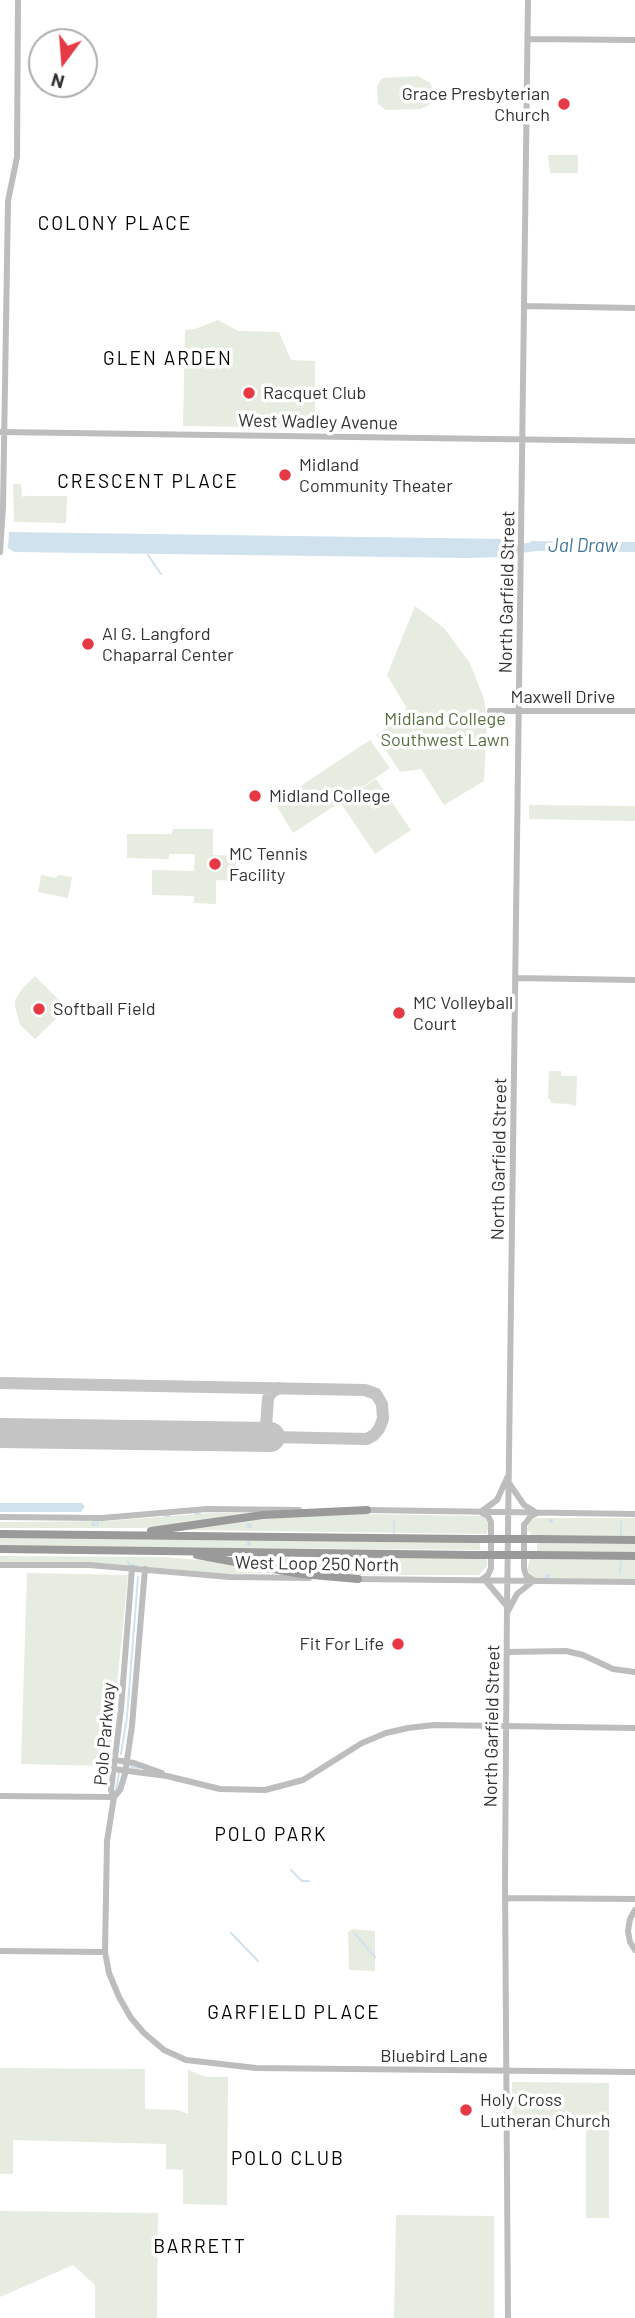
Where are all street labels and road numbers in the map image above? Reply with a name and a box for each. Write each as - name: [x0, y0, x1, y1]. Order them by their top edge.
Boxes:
- street label: West Wadley Avenue: [238, 410, 398, 434]
- street label: North Garfield Street: [495, 511, 519, 673]
- street label: Maxwell Drive: [511, 686, 615, 708]
- street label: North Garfield Street: [487, 1078, 511, 1240]
- street label: West Loop 250 North: [235, 1552, 399, 1576]
- street label: North Garfield Street: [480, 1645, 504, 1807]
- street label: Polo Parkway: [90, 1682, 120, 1786]
- street label: Bluebird Lane: [380, 2045, 488, 2067]

